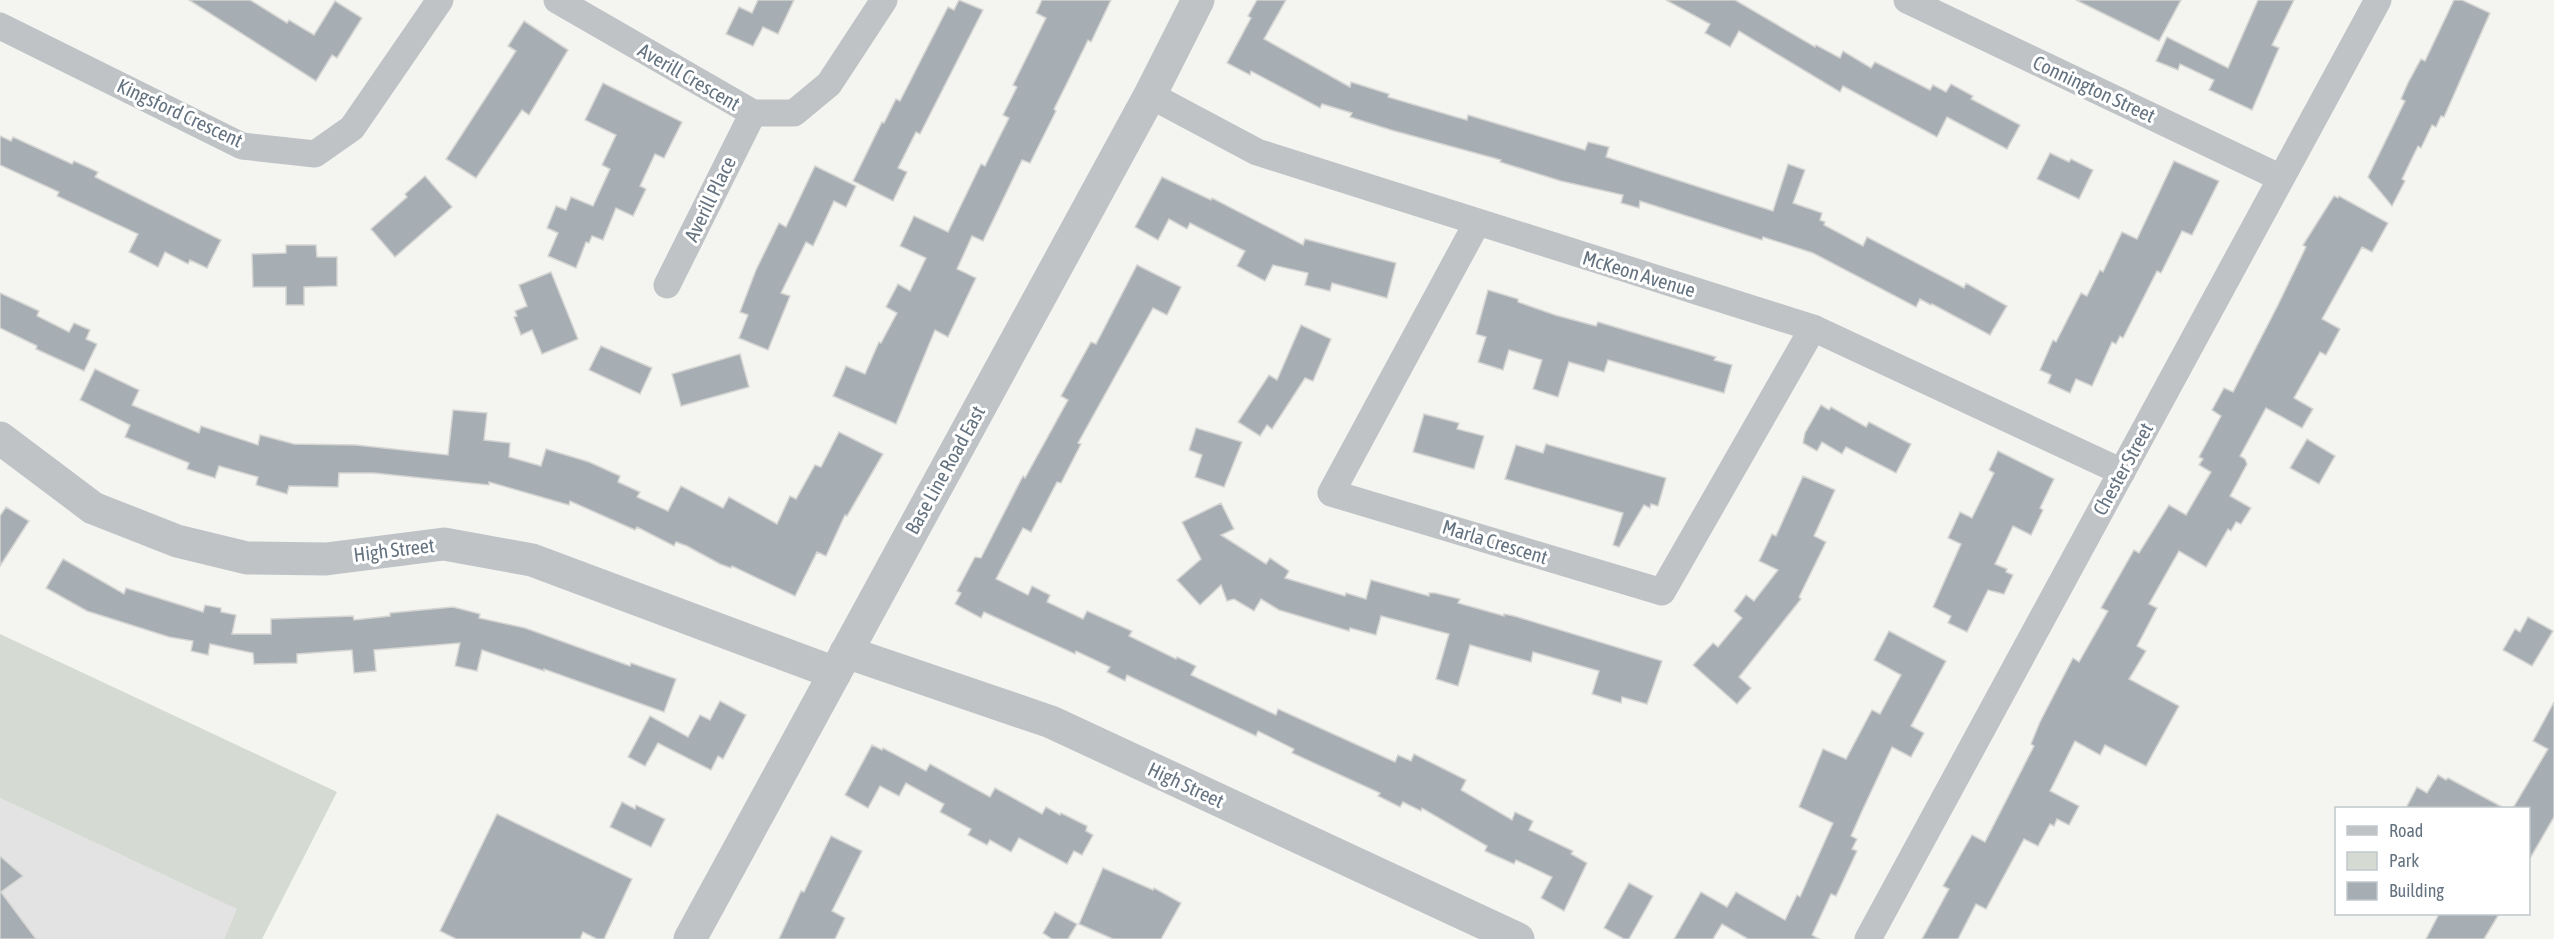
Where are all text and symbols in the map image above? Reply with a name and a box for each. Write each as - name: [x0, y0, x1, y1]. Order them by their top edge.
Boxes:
- street label: Averill Crescent: [634, 38, 744, 115]
- street label: Connington Street: [2030, 50, 2159, 127]
- street label: Kingsford Crescent: [114, 73, 247, 152]
- street label: Averill Place: [679, 153, 740, 245]
- street label: McKeon Avenue: [1580, 246, 1698, 302]
- street label: Base Line Road East: [900, 401, 989, 538]
- street label: Chester Street: [2088, 418, 2157, 519]
- street label: Marla Crescent: [1440, 515, 1551, 569]
- street label: High Street: [352, 533, 436, 566]
- street label: High Street: [1145, 757, 1228, 812]
- legend: [2335, 807, 2530, 915]
- text: Road: [2389, 820, 2423, 841]
- text: Park: [2389, 850, 2419, 871]
- text: Building: [2389, 880, 2444, 901]

